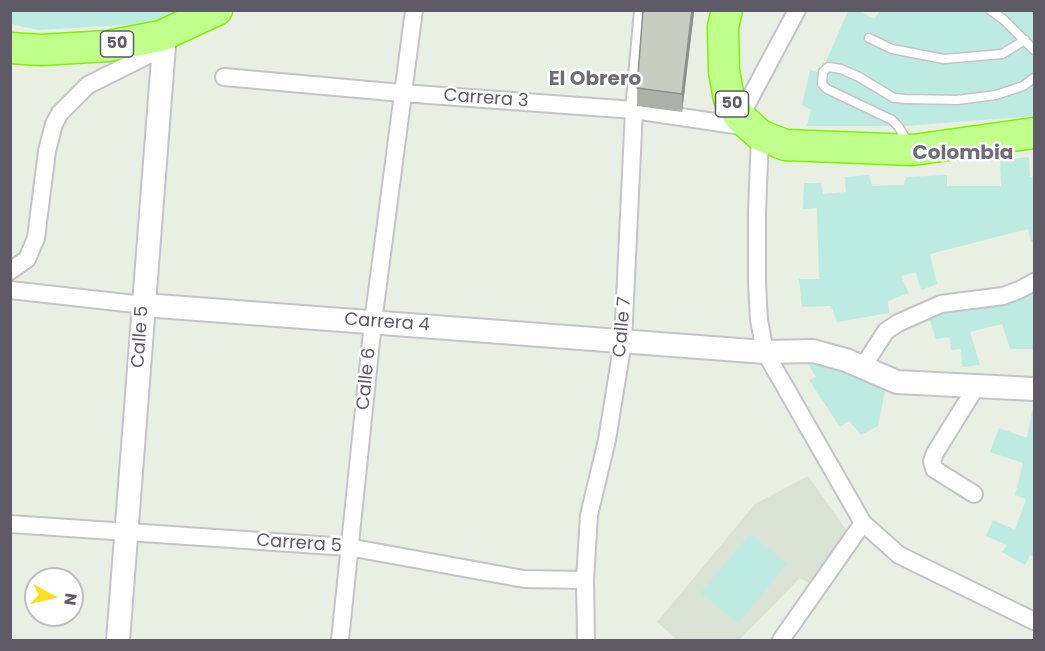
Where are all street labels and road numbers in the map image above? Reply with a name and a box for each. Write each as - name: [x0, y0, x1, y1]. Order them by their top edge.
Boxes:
- road number: 50: [100, 31, 134, 57]
- street label: Carrera 3: [443, 85, 529, 113]
- road number: 50: [716, 91, 748, 117]
- street label: Calle 7: [610, 296, 636, 358]
- street label: Calle 5: [128, 305, 154, 369]
- street label: Carrera 4: [344, 309, 430, 337]
- street label: Calle 6: [353, 347, 381, 411]
- street label: Carrera 5: [256, 530, 342, 558]

